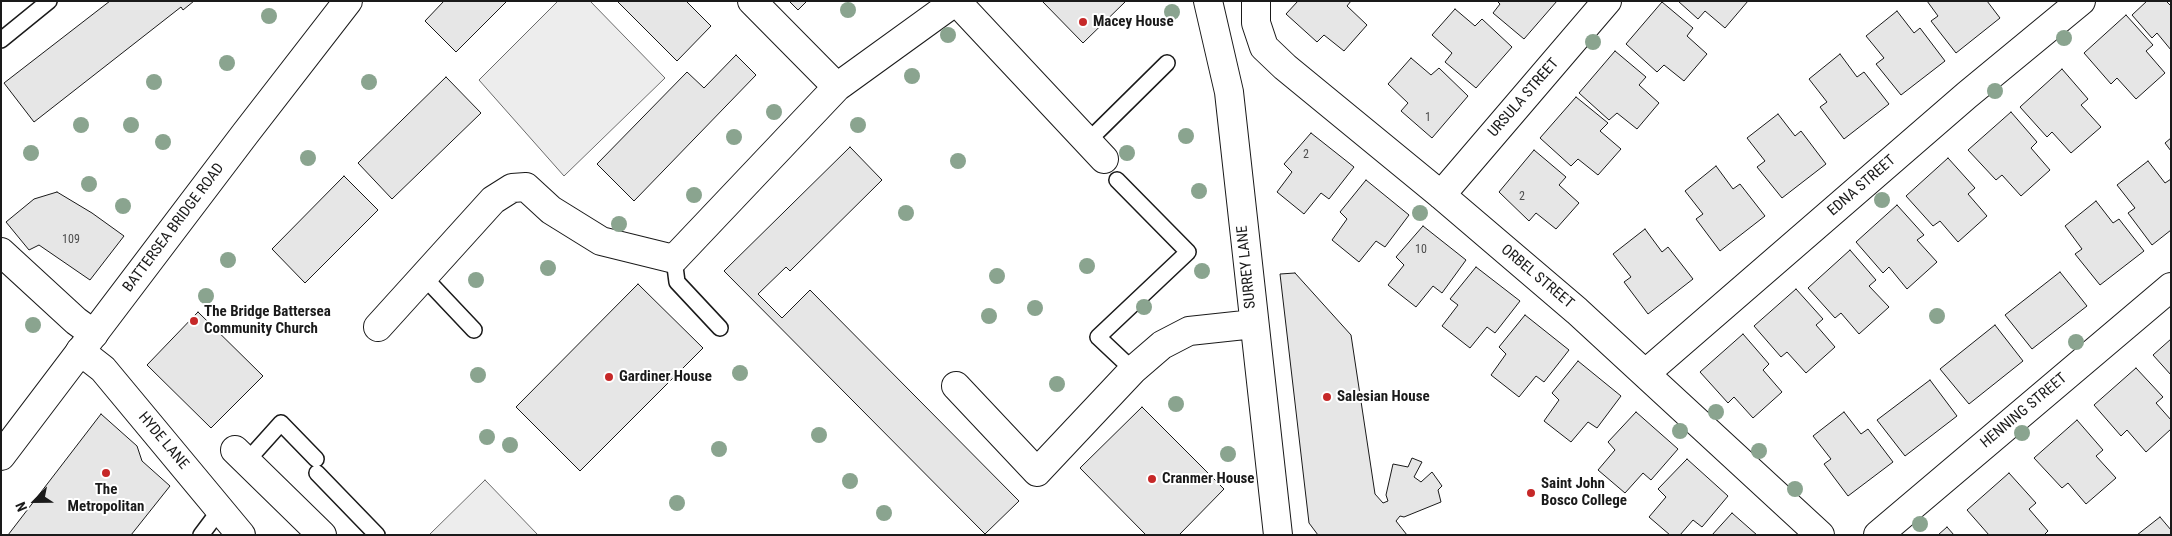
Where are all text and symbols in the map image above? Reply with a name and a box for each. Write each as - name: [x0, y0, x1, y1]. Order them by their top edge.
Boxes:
- place label: Macey House: [1093, 13, 1174, 31]
- marker: Macey House: [1077, 16, 1089, 28]
- street label: URSULA STREET: [1485, 55, 1563, 141]
- house number: 1: [1425, 111, 1431, 125]
- house number: 2: [1303, 148, 1309, 162]
- street label: EDNA STREET: [1824, 152, 1900, 220]
- street label: BATTERSEA BRIDGE ROAD: [120, 160, 228, 296]
- house number: 2: [1519, 190, 1525, 204]
- street label: SURREY LANE: [1234, 225, 1260, 309]
- house number: 109: [62, 233, 80, 247]
- street label: ORBEL STREET: [1497, 241, 1577, 313]
- house number: 10: [1415, 243, 1427, 257]
- place label: The Bridge Battersea Community Church: [204, 303, 331, 338]
- marker: The Bridge Battersea Community Church: [188, 315, 200, 327]
- place label: Gardiner House: [619, 368, 712, 386]
- street label: HENNING STREET: [1977, 370, 2071, 452]
- marker: Gardiner House: [603, 371, 615, 383]
- place label: Salesian House: [1337, 388, 1430, 406]
- marker: Salesian House: [1321, 391, 1333, 403]
- street label: HYDE LANE: [134, 409, 192, 473]
- marker: The Metropolitan: [100, 467, 112, 479]
- place label: Cranmer House: [1162, 470, 1255, 488]
- marker: Cranmer House: [1146, 473, 1158, 485]
- place label: Saint John Bosco College: [1541, 475, 1627, 510]
- north arrow: [10, 476, 60, 526]
- place label: The Metropolitan: [68, 481, 144, 516]
- marker: Saint John Bosco College: [1525, 487, 1537, 499]
- text: N: [12, 500, 30, 514]

